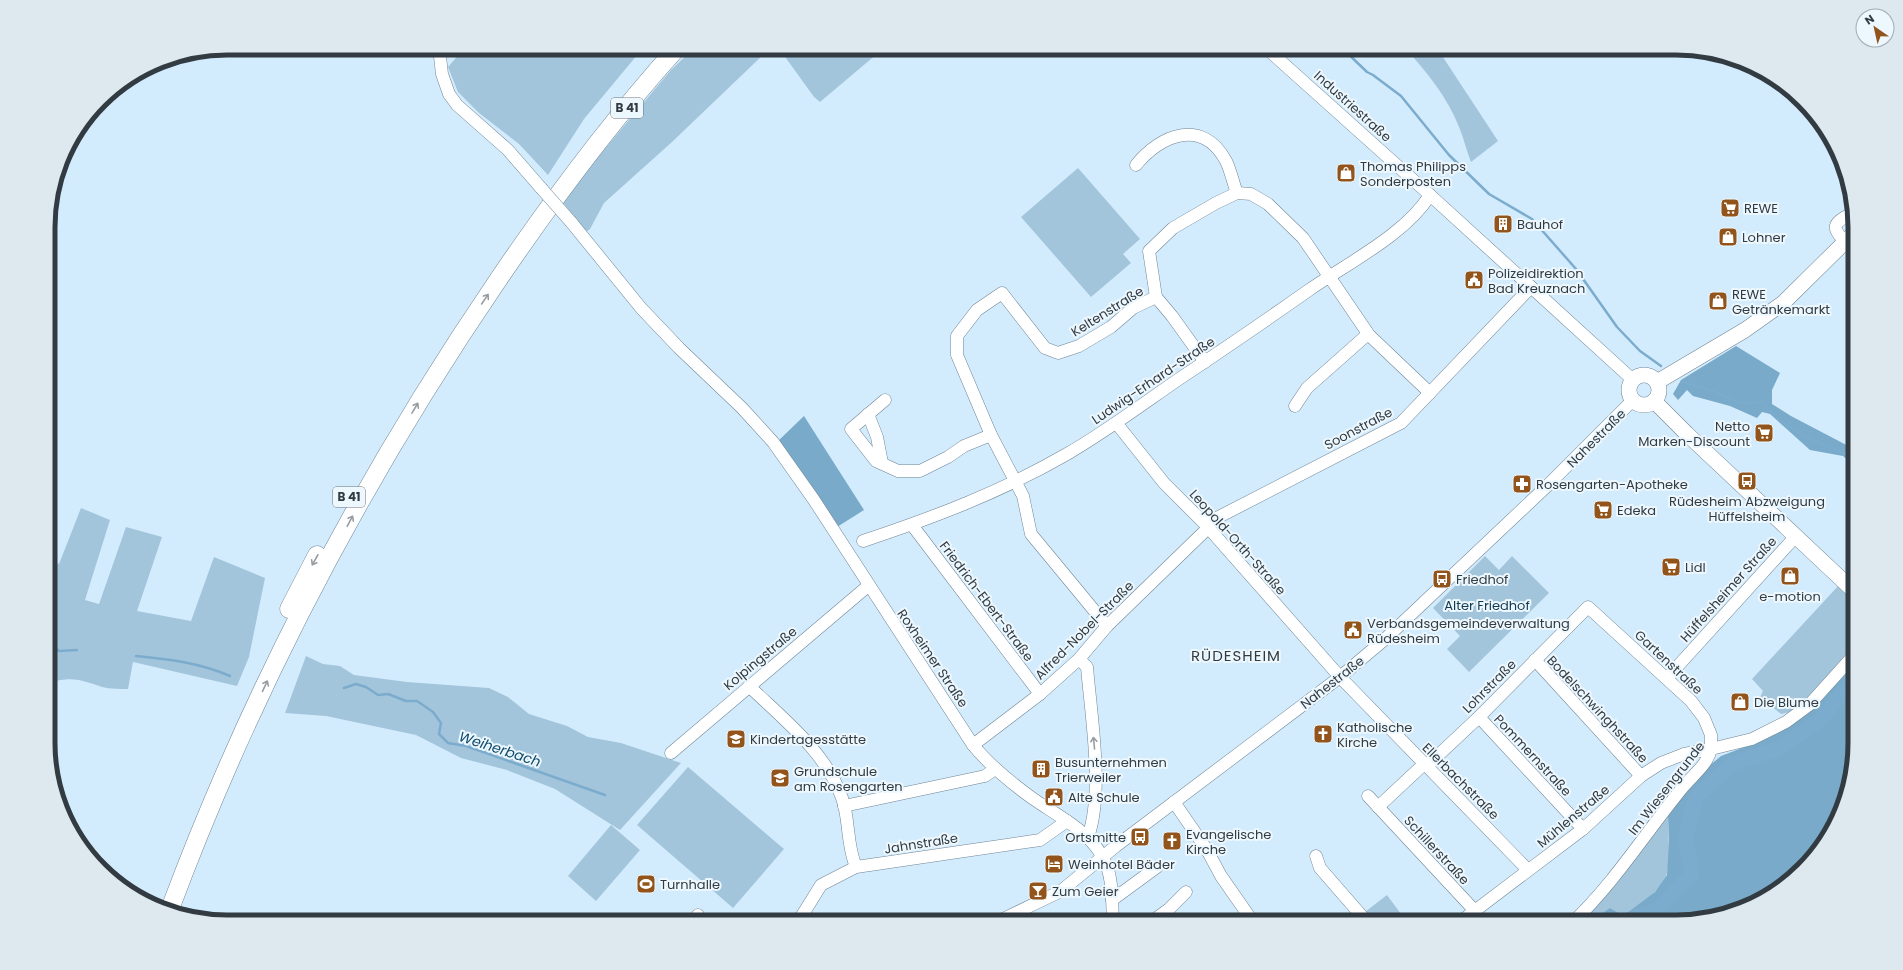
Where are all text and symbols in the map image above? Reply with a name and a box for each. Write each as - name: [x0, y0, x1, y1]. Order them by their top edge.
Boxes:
- north arrow: [1855, 8, 1895, 48]
- text: N: [1862, 11, 1877, 29]
- street label: Industriestraße: [1310, 66, 1396, 146]
- road number: B 41: [611, 98, 643, 118]
- place label: Thomas Philipps Sonderposten: [1360, 157, 1466, 191]
- shop icon: Thomas Philipps Sonderposten: [1335, 162, 1357, 184]
- supermarket icon: REWE: [1719, 197, 1741, 219]
- place label: REWE: [1744, 199, 1778, 218]
- building icon: Bauhof: [1492, 213, 1514, 235]
- place label: Bauhof: [1517, 215, 1563, 234]
- shop icon: Lohner: [1717, 226, 1739, 248]
- place label: Lohner: [1742, 228, 1786, 247]
- place label: Polizeidirektion Bad Kreuznach: [1488, 264, 1585, 298]
- public building icon: Polizeidirektion Bad Kreuznach: [1463, 269, 1485, 291]
- street label: Keltenstraße: [1067, 282, 1147, 341]
- place label: REWE Getränkemarkt: [1732, 285, 1830, 319]
- shop icon: REWE Getränkemarkt: [1707, 290, 1729, 312]
- one-way arrow: [481, 293, 489, 304]
- street label: Ludwig-Erhard-Straße: [1088, 332, 1219, 429]
- one-way arrow: [411, 403, 419, 414]
- street label: Soonstraße: [1321, 403, 1396, 454]
- street label: Nahestraße: [1563, 405, 1630, 472]
- place label: Netto Marken-Discount: [1638, 417, 1750, 451]
- supermarket icon: Netto Marken-Discount: [1753, 422, 1775, 444]
- bus stop icon: Rüdesheim Abzweigung Hüffelsheim: [1736, 470, 1758, 492]
- pharmacy icon: Rosengarten-Apotheke: [1511, 473, 1533, 495]
- place label: Rosengarten-Apotheke: [1536, 475, 1688, 494]
- street label: Leopold-Orth-Straße: [1185, 485, 1290, 599]
- road number: B 41: [333, 487, 365, 507]
- place label: Rüdesheim Abzweigung Hüffelsheim: [1669, 492, 1825, 526]
- supermarket icon: Edeka: [1592, 499, 1614, 521]
- place label: Edeka: [1617, 501, 1656, 520]
- one-way arrow: [347, 515, 354, 527]
- street label: Hüffelsheimer Straße: [1676, 532, 1781, 646]
- street label: Friedrich-Ebert-Straße: [935, 537, 1038, 665]
- one-way arrow: [311, 553, 318, 565]
- supermarket icon: Lidl: [1660, 556, 1682, 578]
- place label: Lidl: [1685, 558, 1706, 577]
- shop icon: e-motion: [1779, 565, 1801, 587]
- bus stop icon: Friedhof: [1431, 568, 1453, 590]
- place label: Friedhof: [1456, 570, 1508, 589]
- street label: Alfred-Nobel-Straße: [1031, 577, 1138, 684]
- place label: e-motion: [1759, 587, 1821, 606]
- park label: Alter Friedhof: [1444, 596, 1530, 615]
- street label: Roxheimer Straße: [893, 605, 973, 711]
- place label: Verbandsgemeindeverwaltung Rüdesheim: [1367, 614, 1570, 648]
- public building icon: Verbandsgemeindeverwaltung Rüdesheim: [1342, 619, 1364, 641]
- street label: Kolpingstraße: [720, 622, 801, 695]
- street label: Gartenstraße: [1630, 626, 1707, 699]
- district label: RÜDESHEIM: [1191, 645, 1281, 666]
- street label: Nahestraße: [1296, 651, 1368, 713]
- street label: Bodelschwinghstraße: [1543, 651, 1653, 767]
- street label: Lohrstraße: [1458, 655, 1521, 718]
- one-way arrow: [262, 681, 269, 693]
- shop icon: Die Blume: [1729, 691, 1751, 713]
- place label: Die Blume: [1754, 693, 1819, 712]
- street label: Pommernstraße: [1490, 710, 1576, 801]
- place label: Katholische Kirche: [1337, 718, 1412, 752]
- church icon: Katholische Kirche: [1312, 723, 1334, 745]
- water label: Weiherbach: [456, 726, 544, 772]
- school or university icon: Kindertagesstätte: [725, 728, 747, 750]
- place label: Kindertagesstätte: [750, 730, 866, 749]
- one-way arrow: [1090, 737, 1097, 750]
- street label: Im Wiesengrunde: [1624, 737, 1709, 839]
- street label: Ellerbachstraße: [1418, 739, 1503, 824]
- place label: Busunternehmen Trierweiler: [1055, 753, 1167, 787]
- building icon: Busunternehmen Trierweiler: [1030, 758, 1052, 780]
- place label: Grundschule am Rosengarten: [794, 762, 903, 796]
- school or university icon: Grundschule am Rosengarten: [769, 767, 791, 789]
- street label: Mühlenstraße: [1533, 780, 1614, 852]
- public building icon: Alte Schule: [1043, 786, 1065, 808]
- place label: Alte Schule: [1068, 788, 1140, 807]
- street label: Schillerstraße: [1400, 812, 1474, 889]
- place label: Evangelische Kirche: [1186, 825, 1271, 859]
- bus stop icon: Ortsmitte: [1129, 826, 1151, 848]
- street label: Jahnstraße: [883, 828, 959, 859]
- place label: Ortsmitte: [1065, 828, 1126, 847]
- church icon: Evangelische Kirche: [1161, 830, 1183, 852]
- hotel icon: Weinhotel Bäder: [1043, 853, 1065, 875]
- place label: Weinhotel Bäder: [1068, 855, 1175, 874]
- sports icon: Turnhalle: [635, 873, 657, 895]
- place label: Turnhalle: [660, 875, 720, 894]
- bar icon: Zum Geier: [1027, 880, 1049, 902]
- place label: Zum Geier: [1052, 882, 1119, 901]

